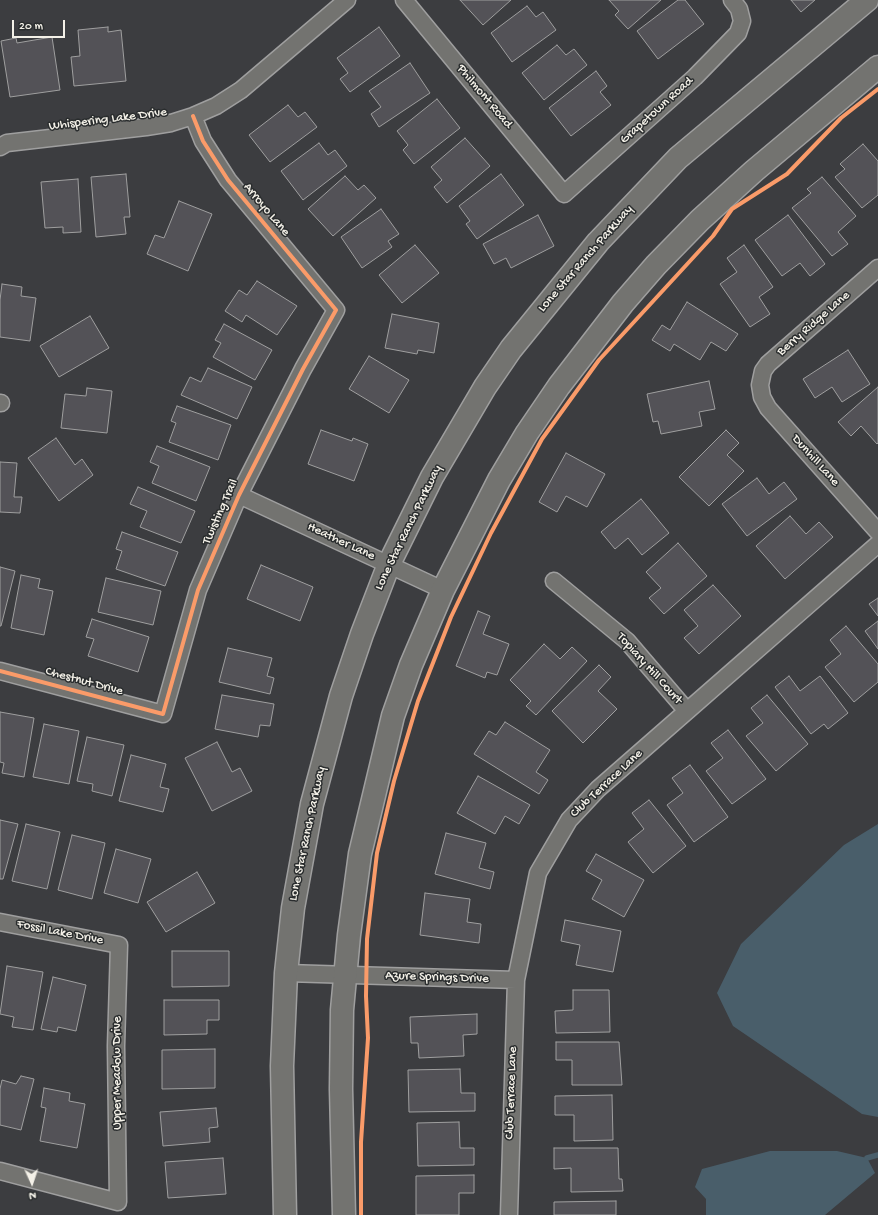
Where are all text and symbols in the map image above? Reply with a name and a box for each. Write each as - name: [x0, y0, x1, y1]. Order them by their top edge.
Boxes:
- scale bar: [14, 12, 67, 38]
- text: 20 m: [19, 20, 43, 34]
- street label: Philmont Road: [453, 62, 515, 132]
- street label: Grapetown Road: [617, 74, 697, 148]
- street label: Whispering Lake Drive: [48, 105, 168, 135]
- street label: Arroyo Lane: [239, 180, 293, 240]
- street label: Lone Star Ranch Parkway: [535, 202, 637, 316]
- street label: Berry Ridge Lane: [774, 288, 854, 360]
- street label: Dunhill Lane: [788, 432, 842, 490]
- street label: Lone Star Ranch Parkway: [372, 463, 446, 593]
- street label: Twisting Trail: [200, 477, 242, 547]
- street label: Heather Lane: [305, 520, 377, 564]
- street label: Topiary Hill Court: [613, 630, 685, 708]
- street label: Chestnut Drive: [43, 664, 125, 700]
- street label: Club Terrace Lane: [568, 747, 646, 821]
- street label: Lone Star Ranch Parkway: [286, 765, 330, 903]
- street label: Fossil Lake Drive: [15, 917, 105, 949]
- street label: Azure Springs Drive: [385, 968, 489, 988]
- street label: Upper Meadow Drive: [110, 1016, 126, 1130]
- street label: Club Terrace Lane: [503, 1046, 521, 1140]
- north arrow: [12, 1163, 52, 1203]
- text: N: [29, 1189, 37, 1201]

